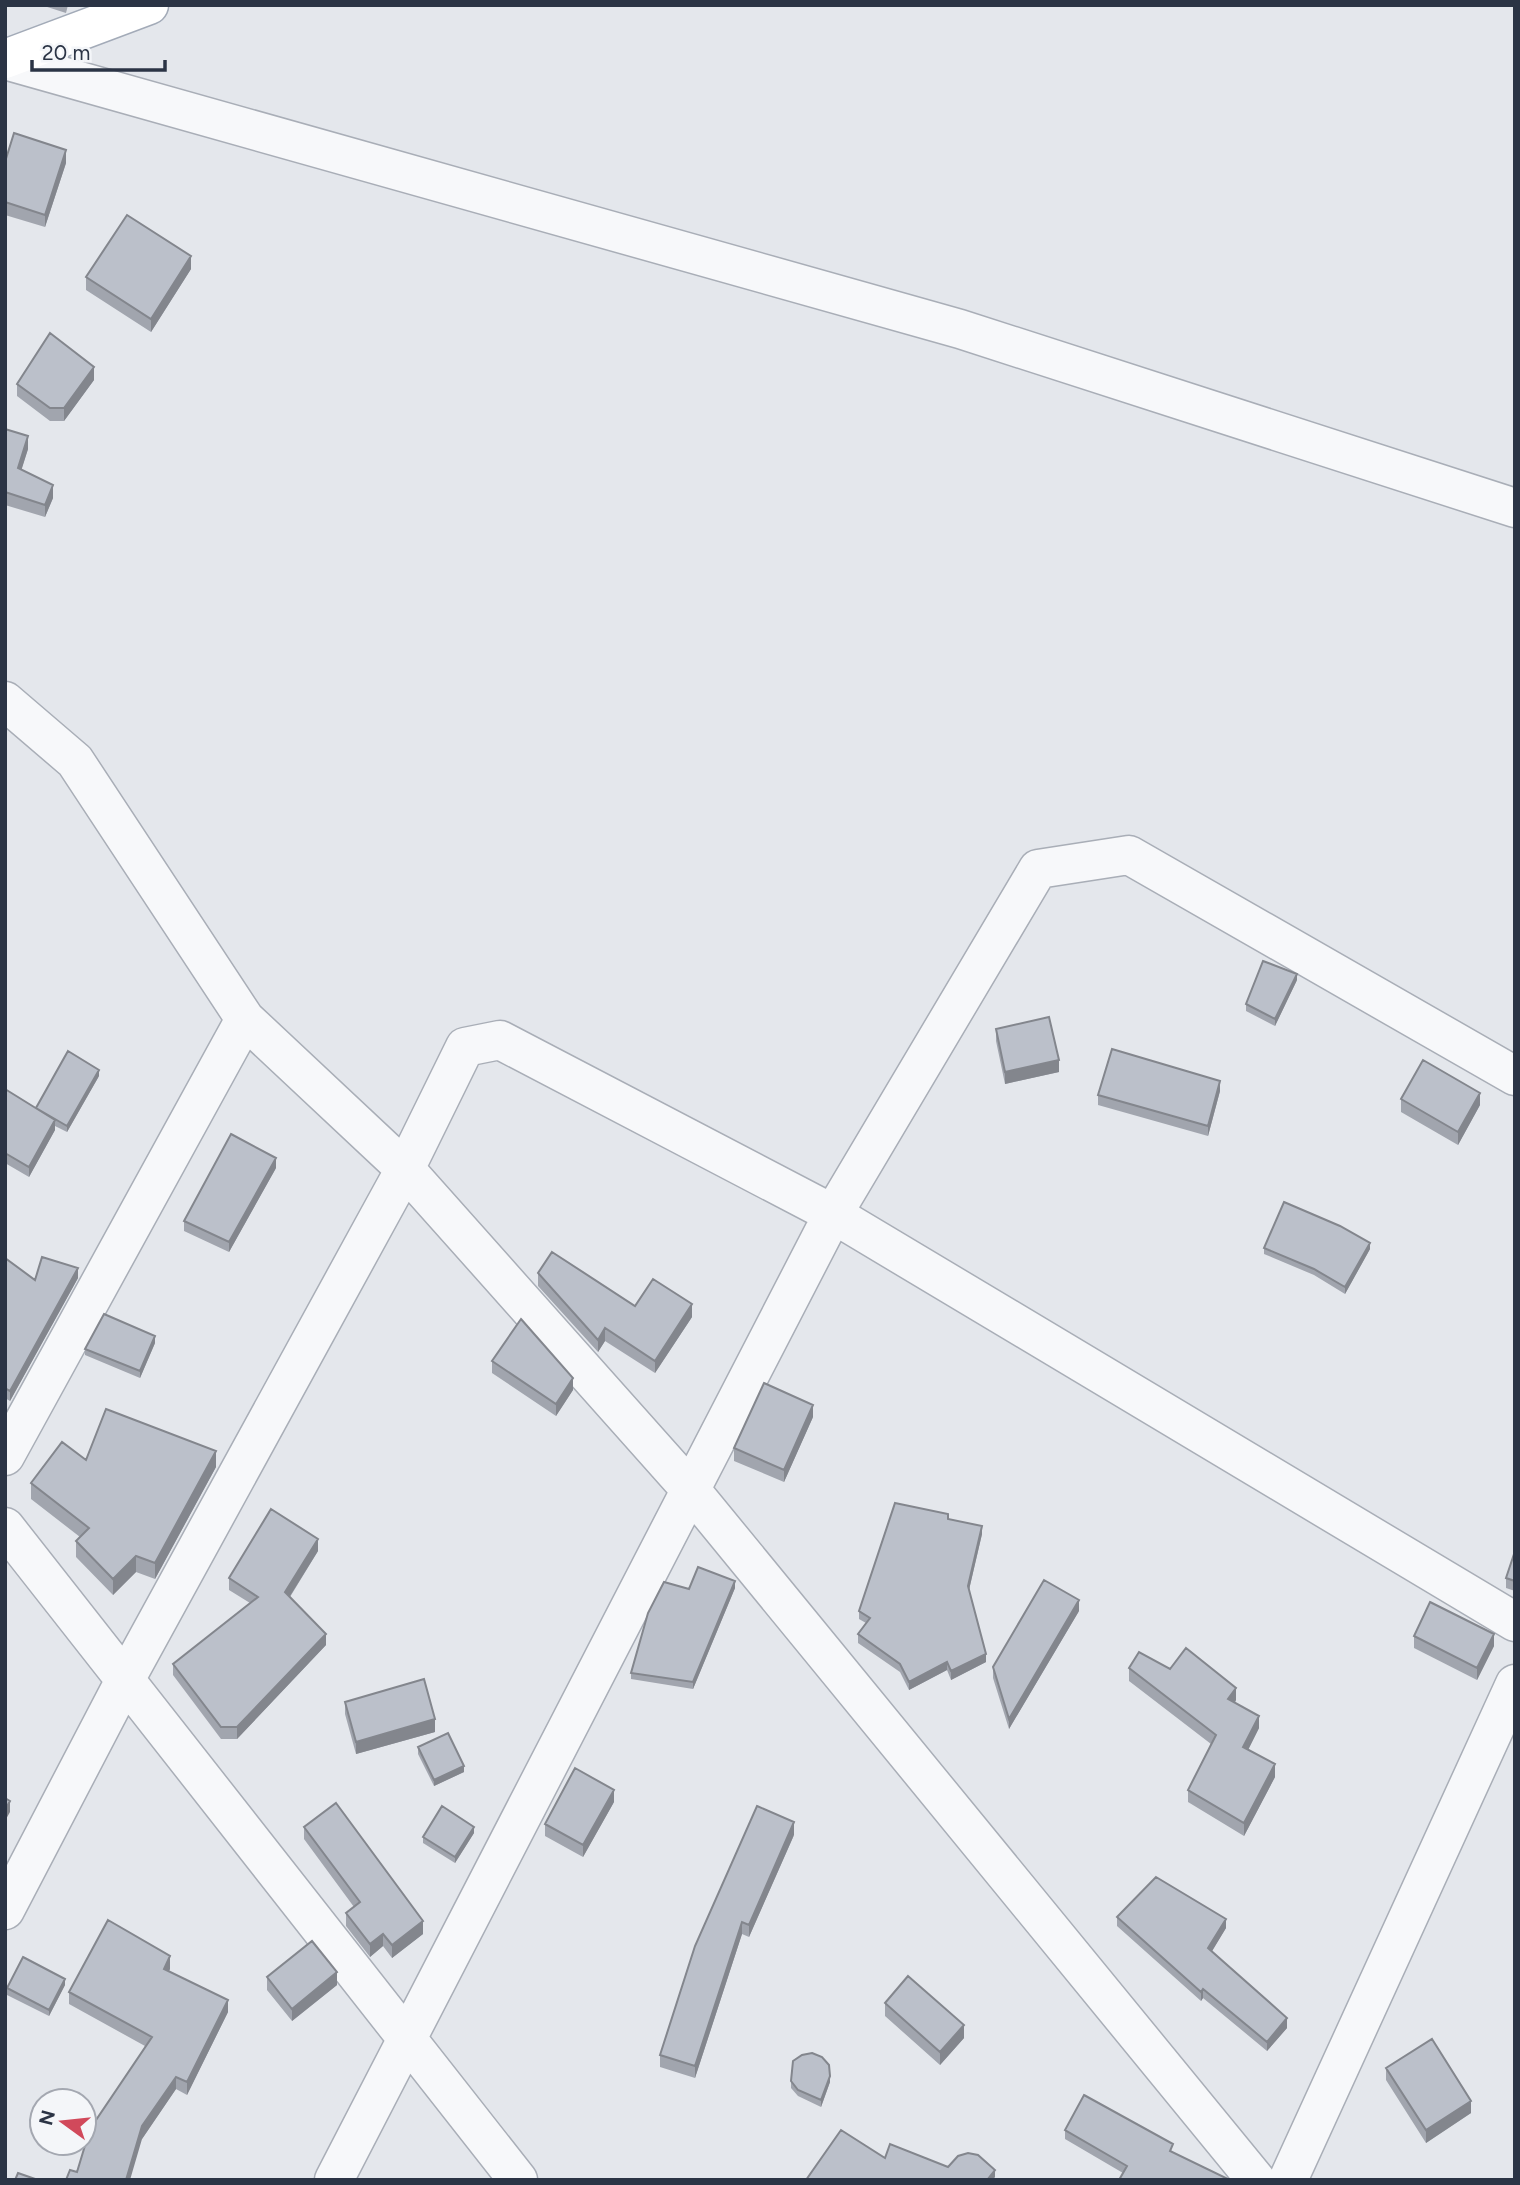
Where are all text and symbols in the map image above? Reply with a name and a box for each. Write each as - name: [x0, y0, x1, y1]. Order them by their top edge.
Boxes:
- scale bar: [32, 28, 164, 72]
- text: 20 m: [42, 40, 90, 65]
- north arrow: [28, 2087, 98, 2157]
- text: N: [34, 2108, 60, 2128]

